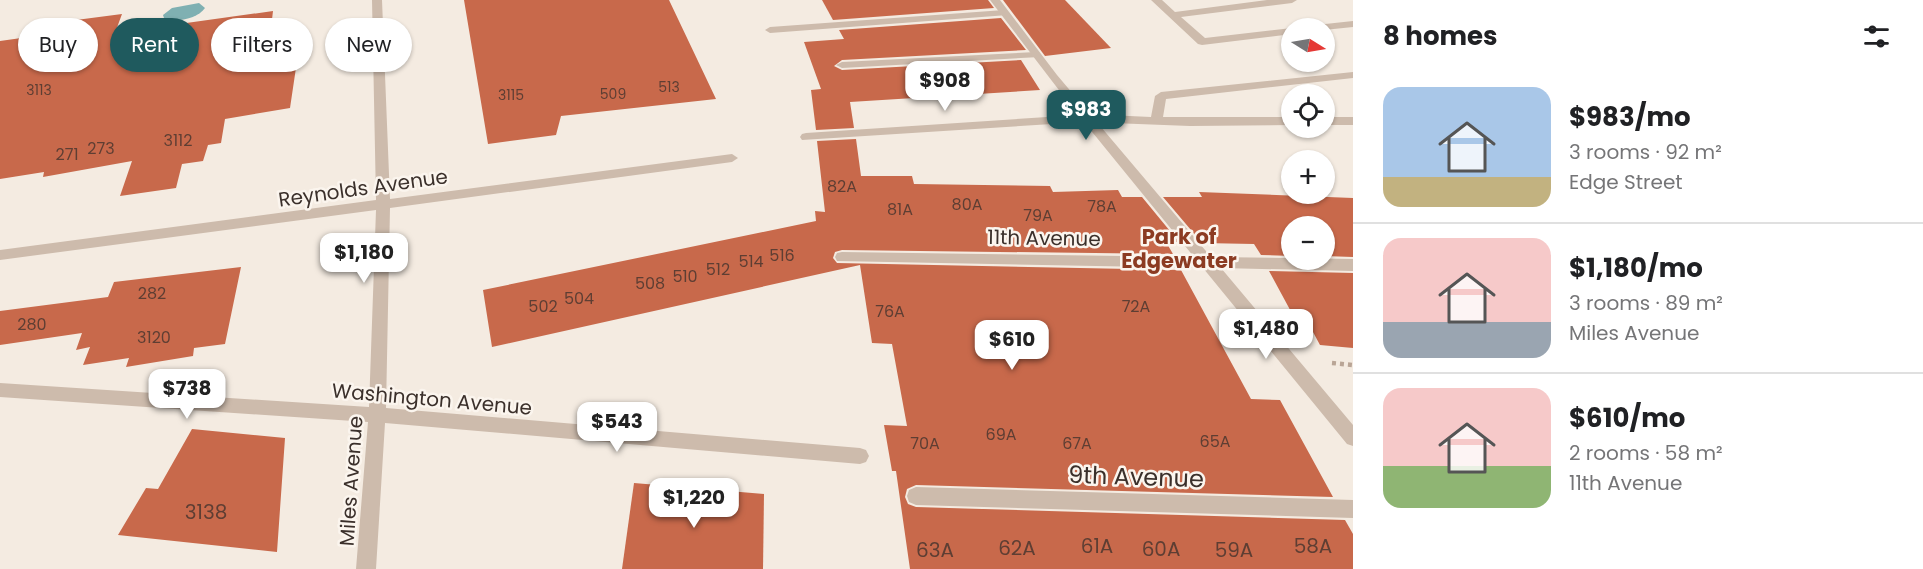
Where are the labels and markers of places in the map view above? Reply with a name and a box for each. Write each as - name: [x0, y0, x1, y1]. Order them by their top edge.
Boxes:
- pin: $908: [909, 61, 981, 112]
- pin: $983: [1050, 90, 1122, 141]
- pin: $1,180: [315, 233, 413, 284]
- pin: $1,480: [1217, 309, 1315, 360]
- pin: $610: [976, 320, 1048, 371]
- pin: $738: [151, 369, 223, 420]
- pin: $543: [581, 402, 653, 453]
- pin: $1,220: [645, 478, 743, 529]

